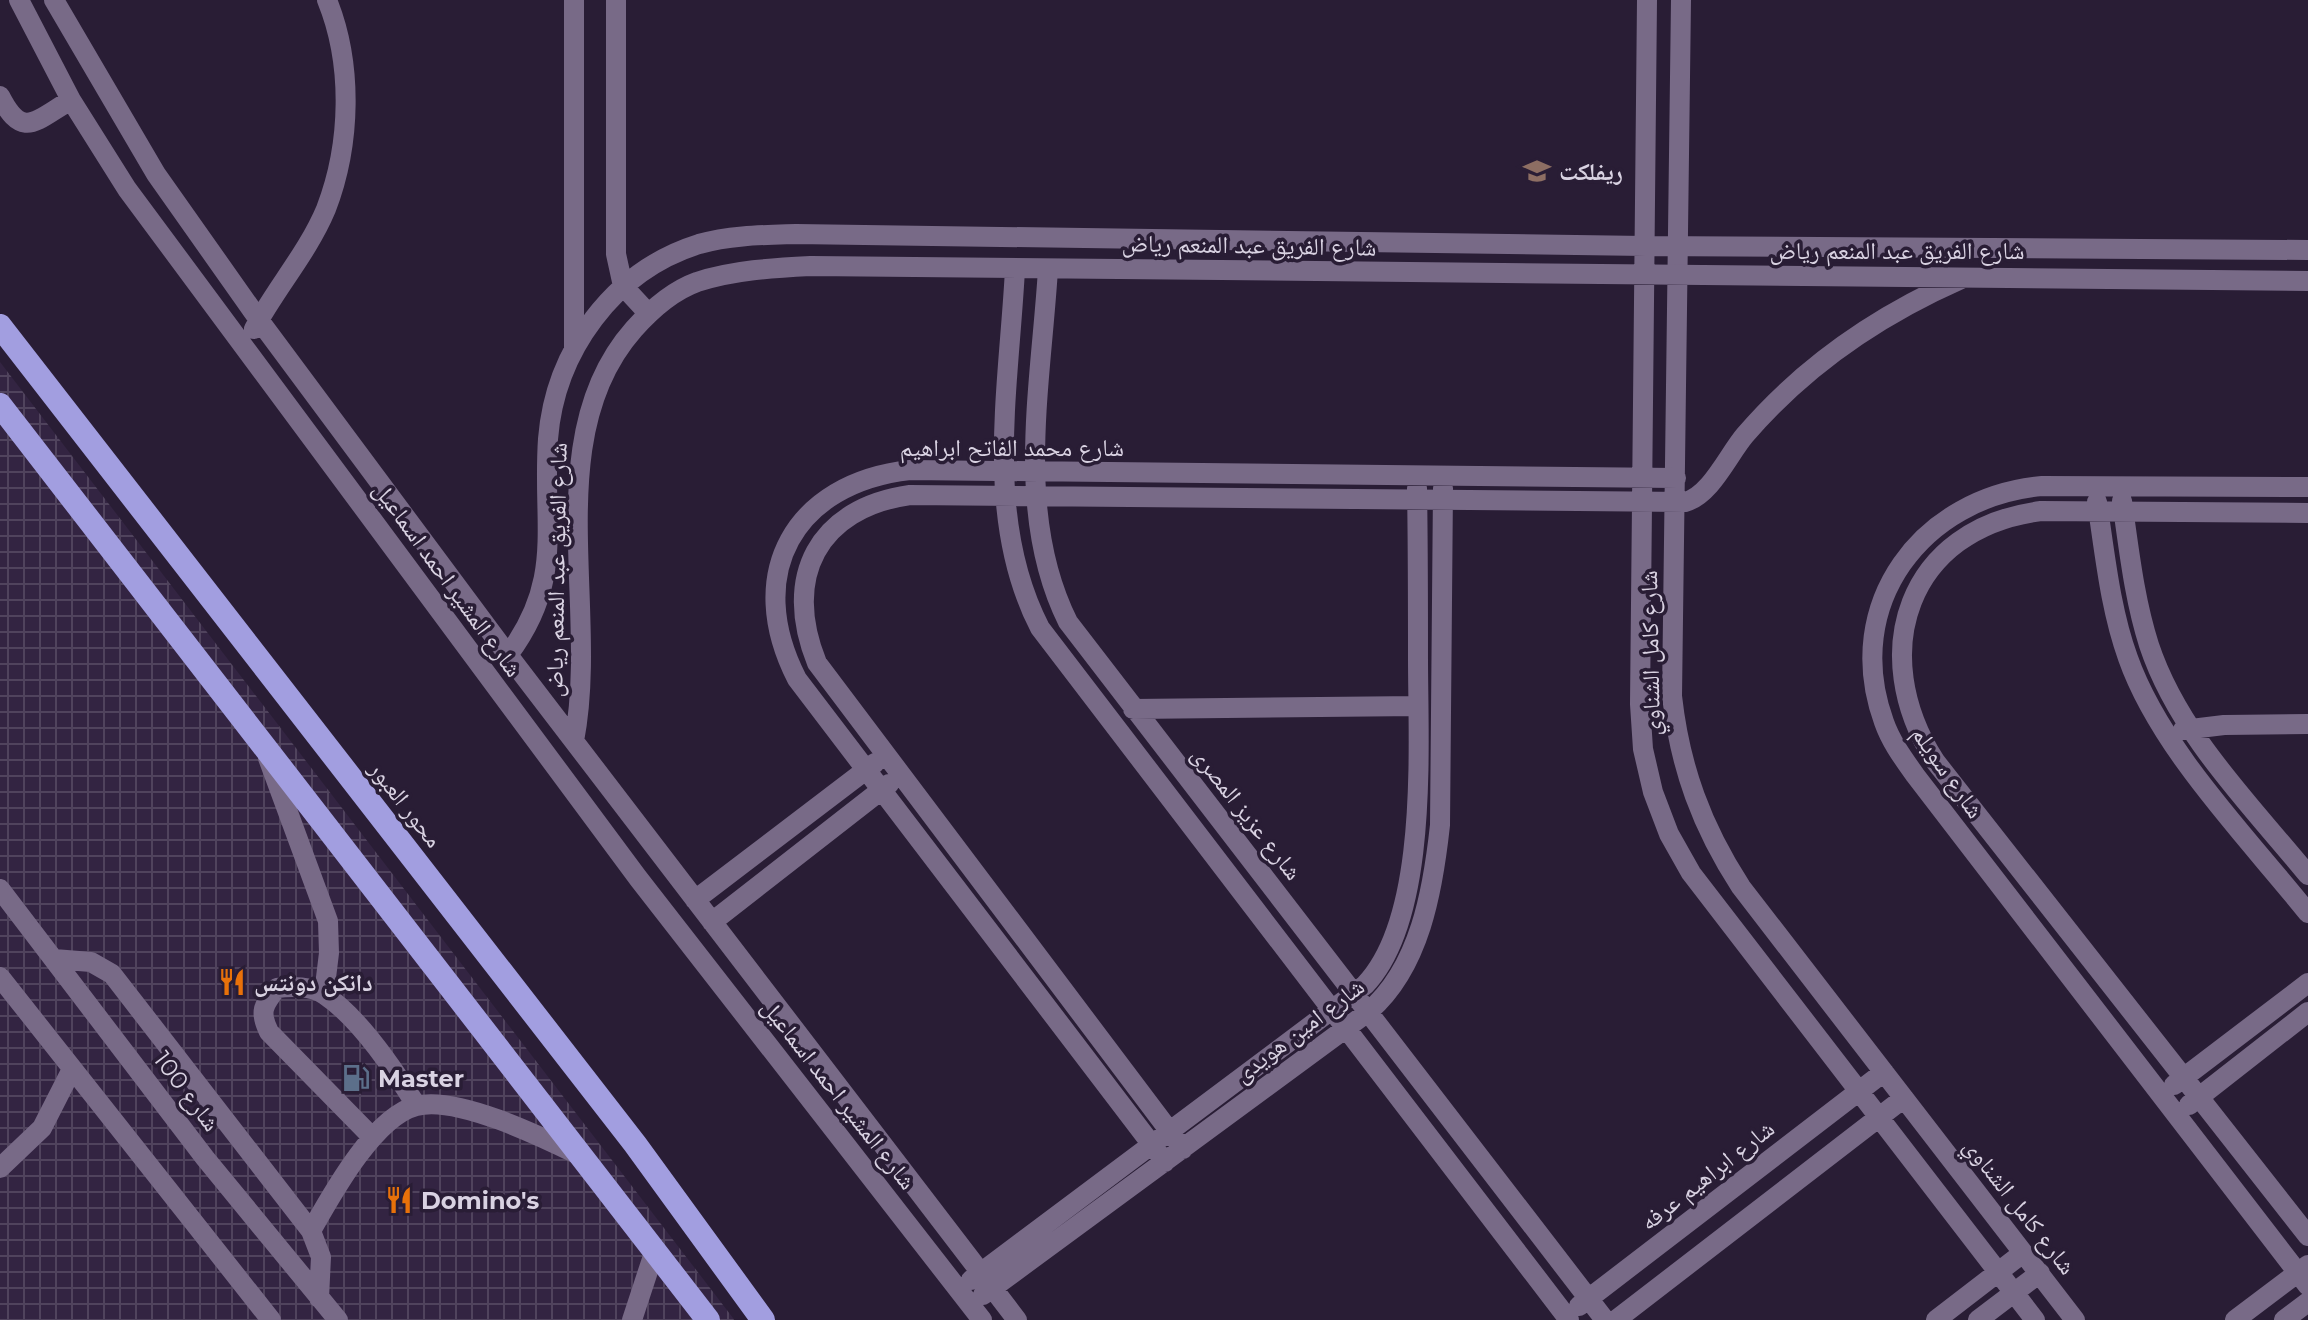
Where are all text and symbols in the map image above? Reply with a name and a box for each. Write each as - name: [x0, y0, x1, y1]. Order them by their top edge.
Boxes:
- school or university icon: ريفلكت: [1522, 156, 1552, 186]
- place label: ريفلكت: [1559, 157, 1623, 186]
- street label: شارع الفريق عبد المنعم رياض: [1121, 228, 1377, 264]
- street label: شارع الفريق عبد المنعم رياض: [1770, 236, 2024, 267]
- street label: شارع محمد الفاتح ابراهيم: [900, 433, 1124, 464]
- street label: شارع الفريق عبد المنعم رياض: [539, 442, 575, 698]
- street label: شارع المشير احمد اسماعيل: [367, 476, 529, 683]
- street label: شارع كامل الشناوي: [1634, 570, 1671, 736]
- street label: شارع سويلم: [1904, 720, 1990, 825]
- street label: شارع عزيز المصرى: [1185, 740, 1308, 886]
- street label: محور العبور: [363, 754, 449, 853]
- restaurant icon: دانكن دونتس: [217, 967, 247, 997]
- place label: دانكن دونتس: [254, 968, 373, 997]
- street label: شارع امين هويدى: [1228, 972, 1370, 1089]
- street label: شارع المشير احمد اسماعيل: [755, 993, 923, 1196]
- street label: شارع 100: [147, 1045, 226, 1137]
- fuel station icon: Master: [341, 1063, 371, 1093]
- place label: Master: [378, 1064, 464, 1093]
- street label: شارع ابراهيم عرفه: [1634, 1114, 1781, 1238]
- street label: شارع كامل الشناوي: [1954, 1132, 2082, 1283]
- restaurant icon: Domino's: [384, 1185, 414, 1215]
- place label: Domino's: [421, 1186, 540, 1215]

